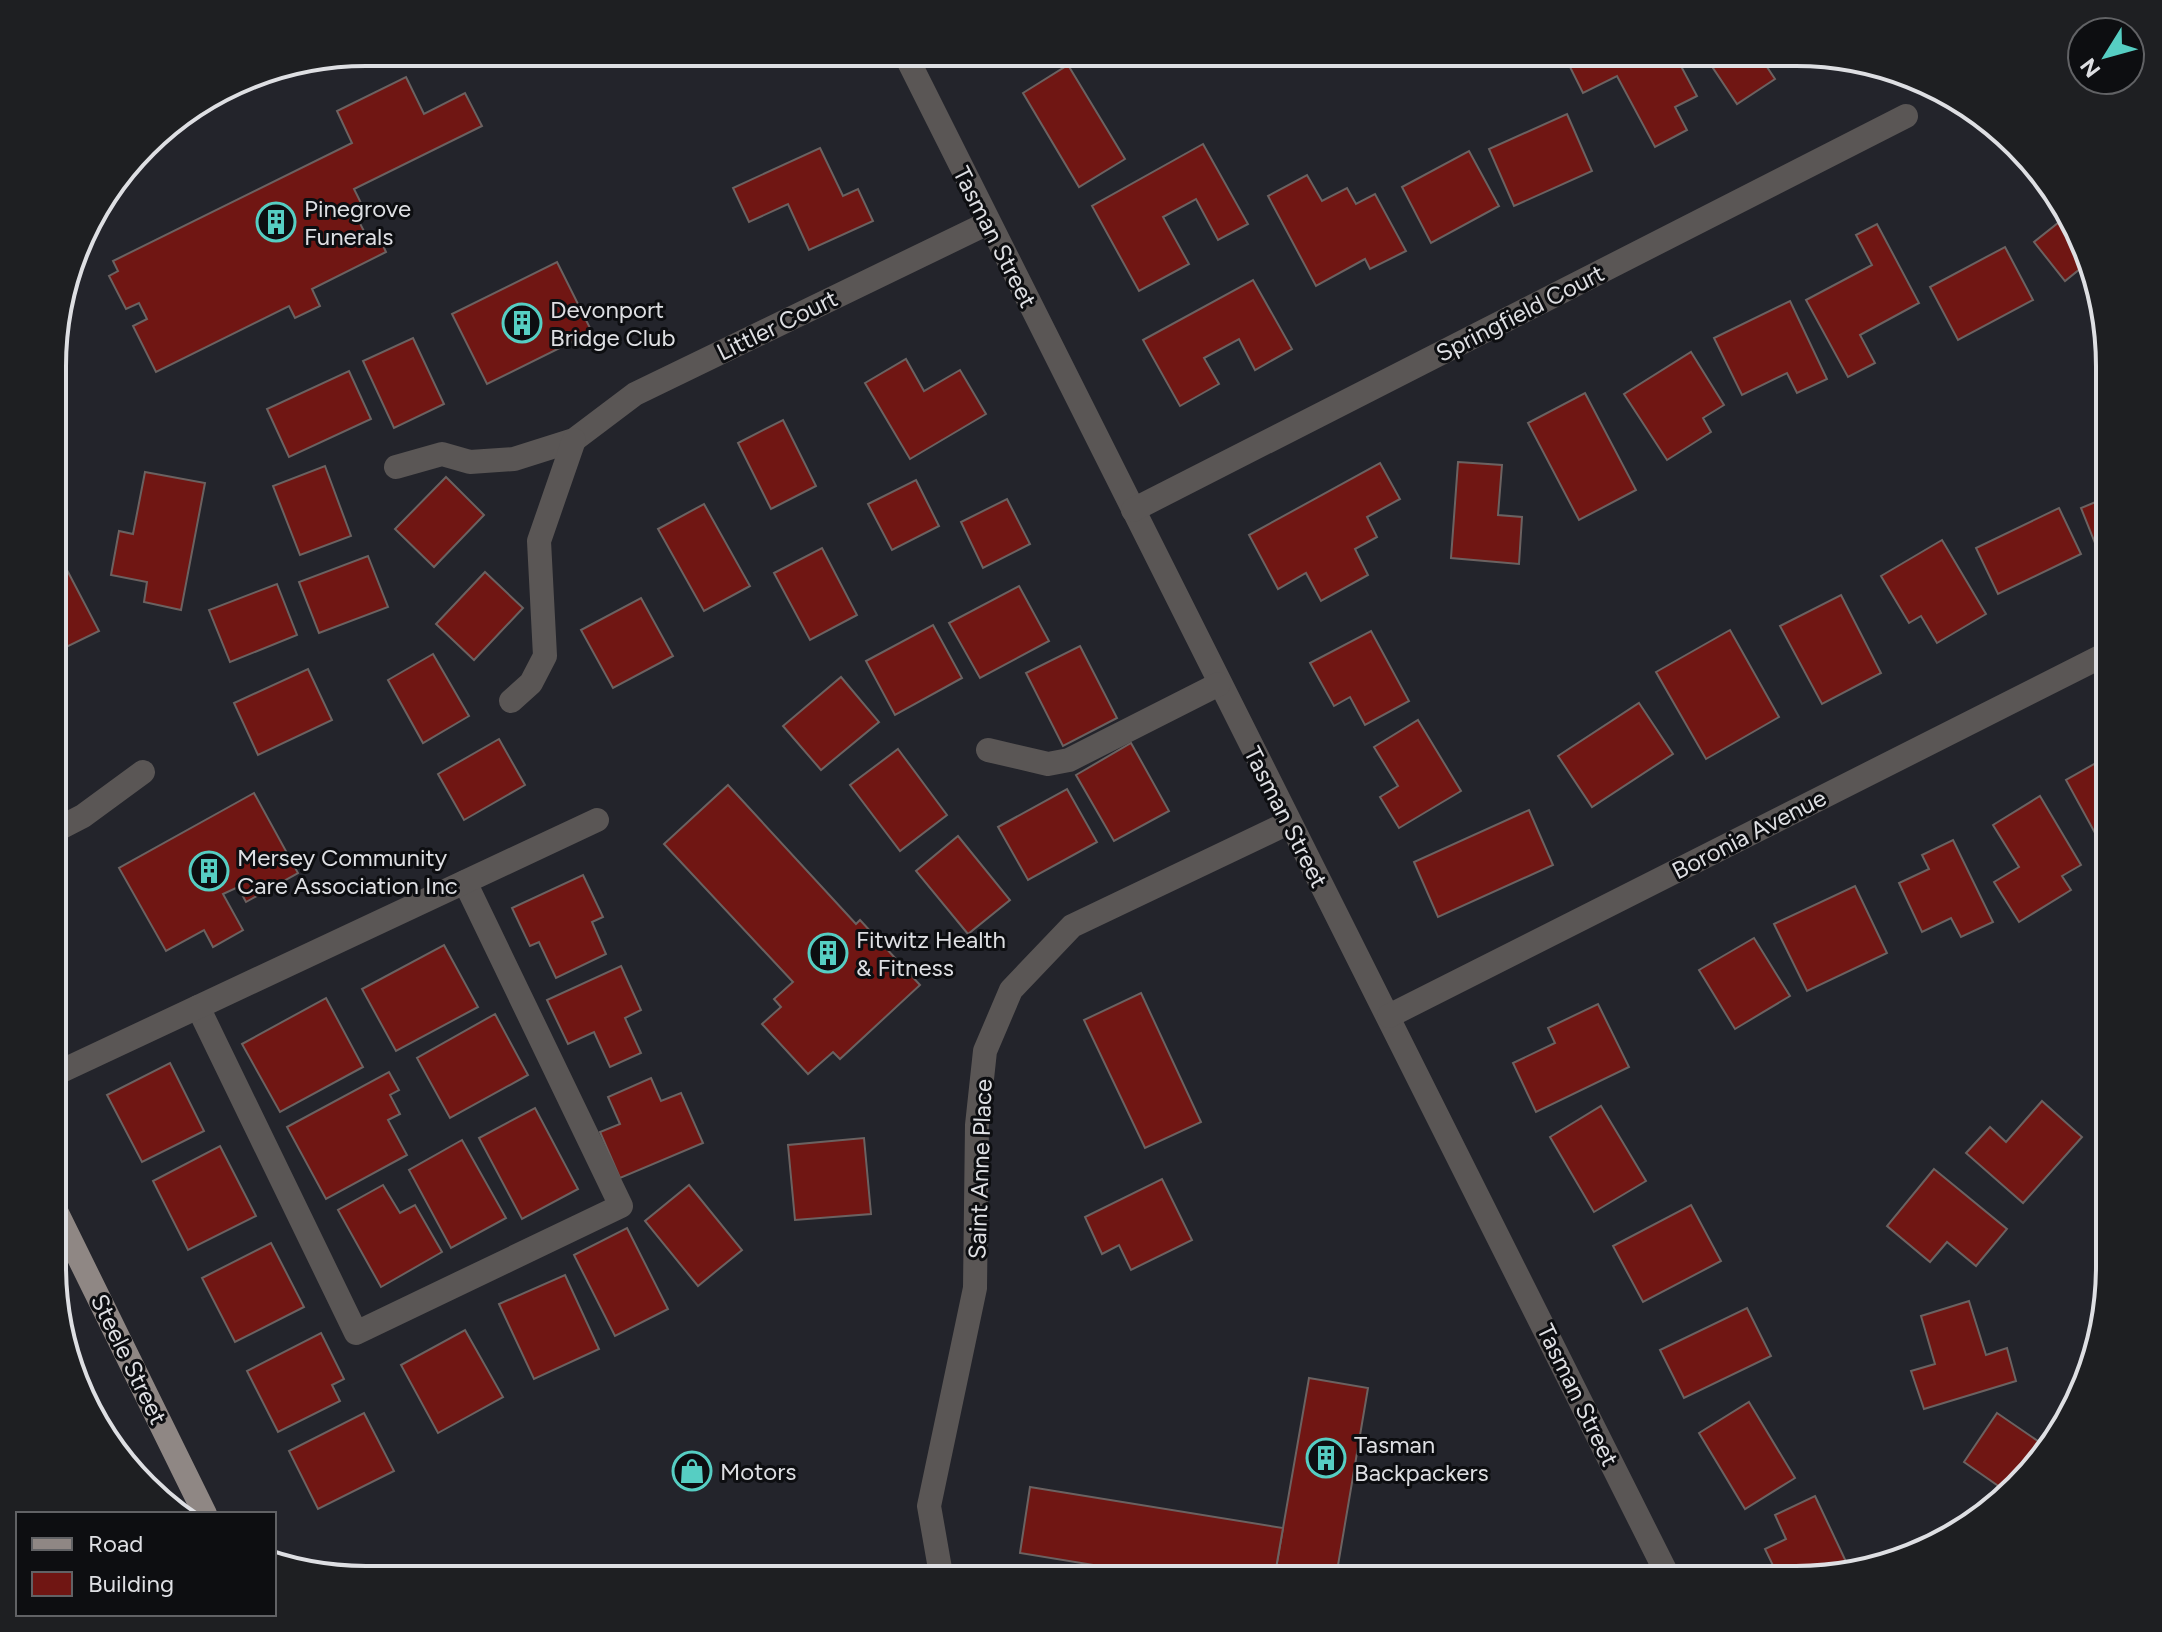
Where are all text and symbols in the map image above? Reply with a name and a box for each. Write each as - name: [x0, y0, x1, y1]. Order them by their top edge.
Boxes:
- north arrow: [2066, 16, 2146, 96]
- text: N: [2075, 53, 2106, 83]
- street label: Tasman Street: [947, 162, 1043, 312]
- place label: Pinegrove Funerals: [304, 194, 411, 251]
- building icon: Pinegrove Funerals: [255, 201, 297, 243]
- street label: Springfield Court: [1431, 258, 1609, 368]
- street label: Littler Court: [712, 283, 842, 367]
- place label: Devonport Bridge Club: [550, 295, 676, 352]
- building icon: Devonport Bridge Club: [501, 302, 543, 344]
- street label: Tasman Street: [1238, 742, 1334, 892]
- street label: Boronia Avenue: [1667, 783, 1831, 885]
- place label: Mersey Community Care Association Inc: [237, 843, 458, 900]
- building icon: Mersey Community Care Association Inc: [188, 850, 230, 892]
- place label: Fitwitz Health & Fitness: [856, 925, 1006, 982]
- building icon: Fitwitz Health & Fitness: [807, 932, 849, 974]
- street label: Saint Anne Place: [962, 1078, 998, 1260]
- street label: Steele Street: [85, 1289, 173, 1429]
- street label: Tasman Street: [1531, 1319, 1625, 1471]
- place label: Tasman Backpackers: [1354, 1430, 1489, 1487]
- building icon: Tasman Backpackers: [1305, 1437, 1347, 1479]
- shop icon: Motors: [671, 1450, 713, 1492]
- place label: Motors: [720, 1457, 796, 1486]
- legend: [16, 1512, 276, 1616]
- text: Road: [88, 1529, 143, 1558]
- text: Building: [88, 1569, 174, 1598]

